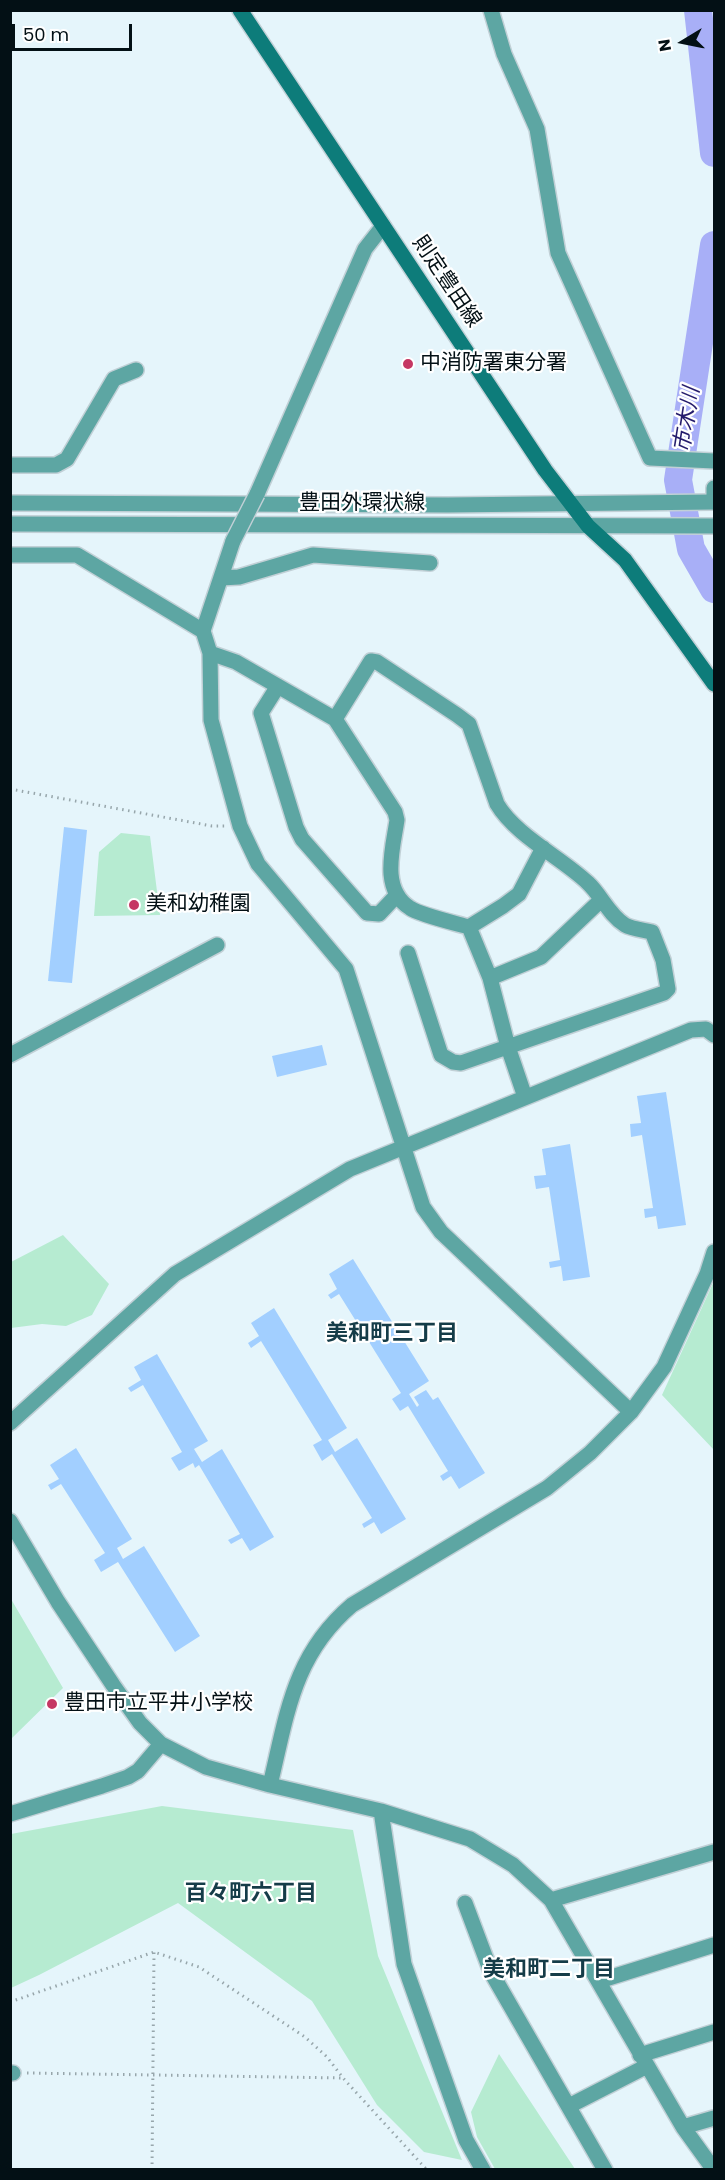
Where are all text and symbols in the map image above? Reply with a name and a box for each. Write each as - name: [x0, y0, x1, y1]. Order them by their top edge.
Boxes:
- scale bar: [15, 12, 135, 50]
- north arrow: [653, 12, 713, 72]
- text: 50 m: [23, 22, 69, 47]
- text: N: [652, 37, 677, 53]
- street label: 則定豊田線: [406, 231, 486, 333]
- place label: 中消防署東分署: [420, 351, 567, 377]
- marker: 中消防署東分署: [401, 357, 415, 371]
- water label: 市木川: [670, 385, 706, 455]
- street label: 豊田外環状線: [299, 491, 425, 517]
- place label: 美和幼稚園: [146, 892, 251, 918]
- marker: 美和幼稚園: [127, 898, 141, 912]
- district label: 美和町三丁目: [326, 1321, 458, 1347]
- place label: 豊田市立平井小学校: [64, 1691, 253, 1717]
- marker: 豊田市立平井小学校: [45, 1697, 59, 1711]
- district label: 百々町六丁目: [185, 1881, 317, 1907]
- district label: 美和町二丁目: [483, 1957, 615, 1983]

